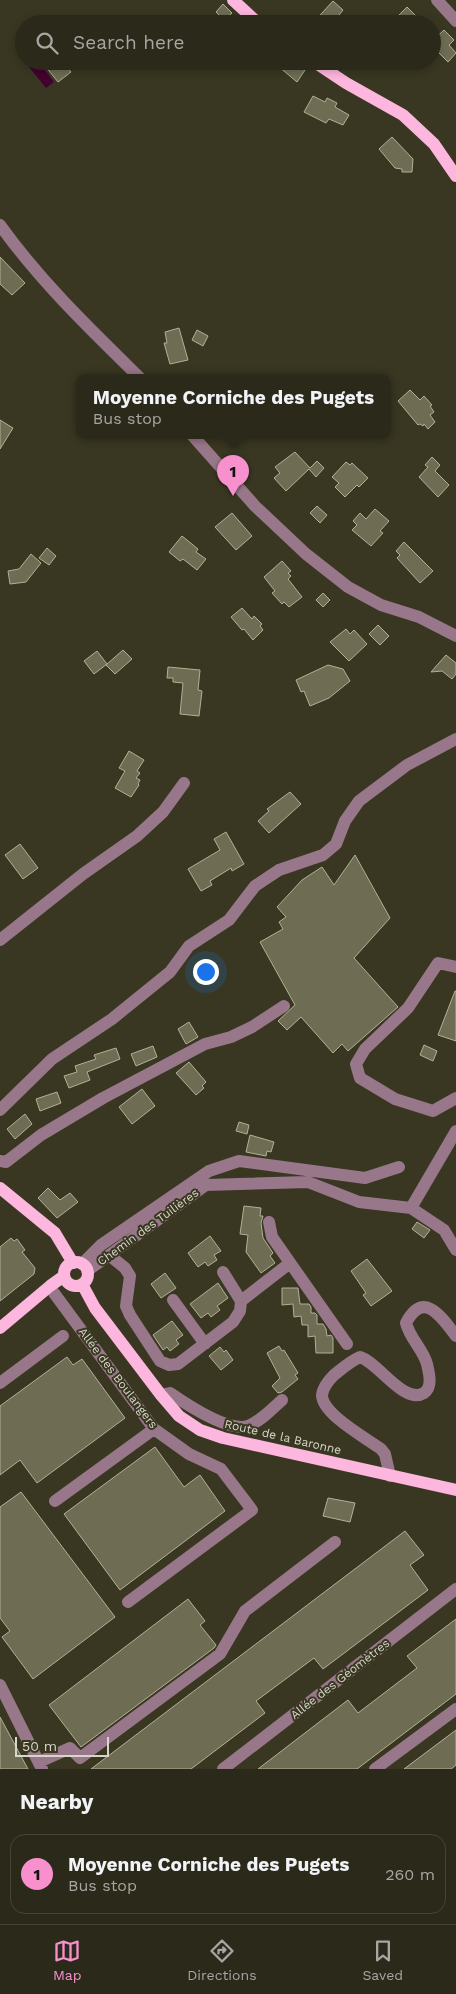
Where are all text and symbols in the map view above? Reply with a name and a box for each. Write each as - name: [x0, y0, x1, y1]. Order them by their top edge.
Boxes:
- search box: [15, 15, 441, 70]
- icon: search: [33, 29, 61, 57]
- text: Search here: [73, 31, 184, 54]
- popup: [76, 374, 391, 439]
- text: Moyenne Corniche des Pugets: [93, 386, 374, 409]
- text: Bus stop: [93, 409, 162, 428]
- pin: 1: [217, 455, 249, 496]
- your location: [193, 959, 219, 985]
- street label: Chemin des Tuilières: [95, 1185, 201, 1269]
- street label: Allée des Boulangers: [75, 1325, 161, 1431]
- street label: Route de la Baronne: [223, 1417, 343, 1457]
- street label: Allée des Géomètres: [288, 1636, 392, 1722]
- scale bar: [15, 1734, 109, 1757]
- text: 50 m: [22, 1738, 57, 1754]
- text: Nearby: [20, 1789, 93, 1814]
- text: Moyenne Corniche des Pugets: [68, 1853, 349, 1876]
- text: 1: [34, 1865, 40, 1884]
- text: 260 m: [385, 1865, 435, 1884]
- text: Bus stop: [68, 1876, 137, 1895]
- tab: Map: [53, 1937, 82, 1983]
- tab: Directions: [187, 1937, 257, 1983]
- tab: Saved: [362, 1937, 403, 1983]

